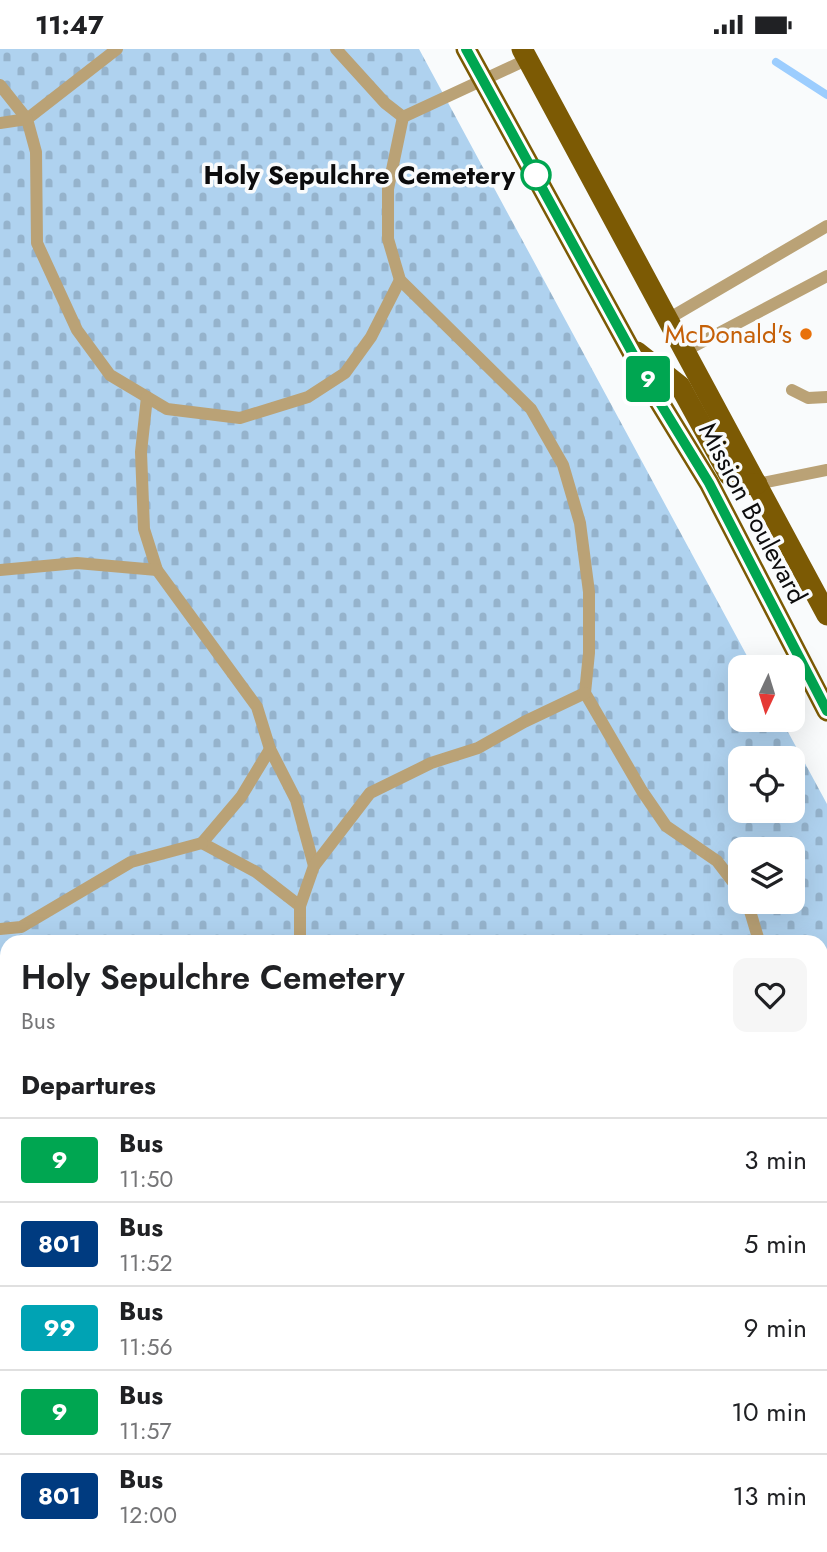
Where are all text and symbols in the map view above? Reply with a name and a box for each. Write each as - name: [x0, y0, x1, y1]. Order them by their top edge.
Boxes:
- text: 11:47: [35, 6, 104, 44]
- place label: Holy Sepulchre Cemetery: [204, 156, 515, 194]
- marker: Holy Sepulchre Cemetery: [521, 160, 551, 190]
- place label: McDonald's: [664, 315, 792, 353]
- marker: McDonald's: [798, 326, 814, 342]
- line badge: 9: [625, 356, 671, 402]
- text: 9: [640, 361, 656, 396]
- street label: Mission Boulevard: [689, 416, 817, 610]
- north arrow: [728, 655, 805, 731]
- map controls: [728, 655, 805, 914]
- button: locate: [728, 746, 805, 823]
- button: layers: [728, 837, 805, 914]
- text: Holy Sepulchre Cemetery: [21, 954, 405, 1001]
- button: heart: [733, 958, 807, 1032]
- text: Bus: [21, 1004, 55, 1038]
- text: Departures: [21, 1066, 156, 1104]
- text: Bus: [119, 1124, 163, 1162]
- text: 3 min: [744, 1141, 807, 1179]
- text: 9: [51, 1142, 68, 1177]
- text: 11:50: [119, 1162, 173, 1196]
- text: Bus: [119, 1208, 163, 1246]
- text: 5 min: [744, 1225, 807, 1263]
- text: 801: [38, 1226, 81, 1261]
- text: 11:52: [119, 1246, 173, 1280]
- text: Bus: [119, 1292, 163, 1330]
- text: 9 min: [744, 1309, 807, 1347]
- text: 99: [43, 1310, 76, 1345]
- text: 11:56: [119, 1330, 173, 1364]
- text: Bus: [119, 1376, 163, 1414]
- text: 10 min: [731, 1393, 807, 1431]
- text: 9: [51, 1394, 68, 1429]
- text: 11:57: [119, 1414, 172, 1448]
- text: Bus: [119, 1460, 163, 1498]
- text: 13 min: [733, 1477, 807, 1515]
- text: 801: [38, 1478, 81, 1513]
- text: 12:00: [119, 1498, 177, 1532]

